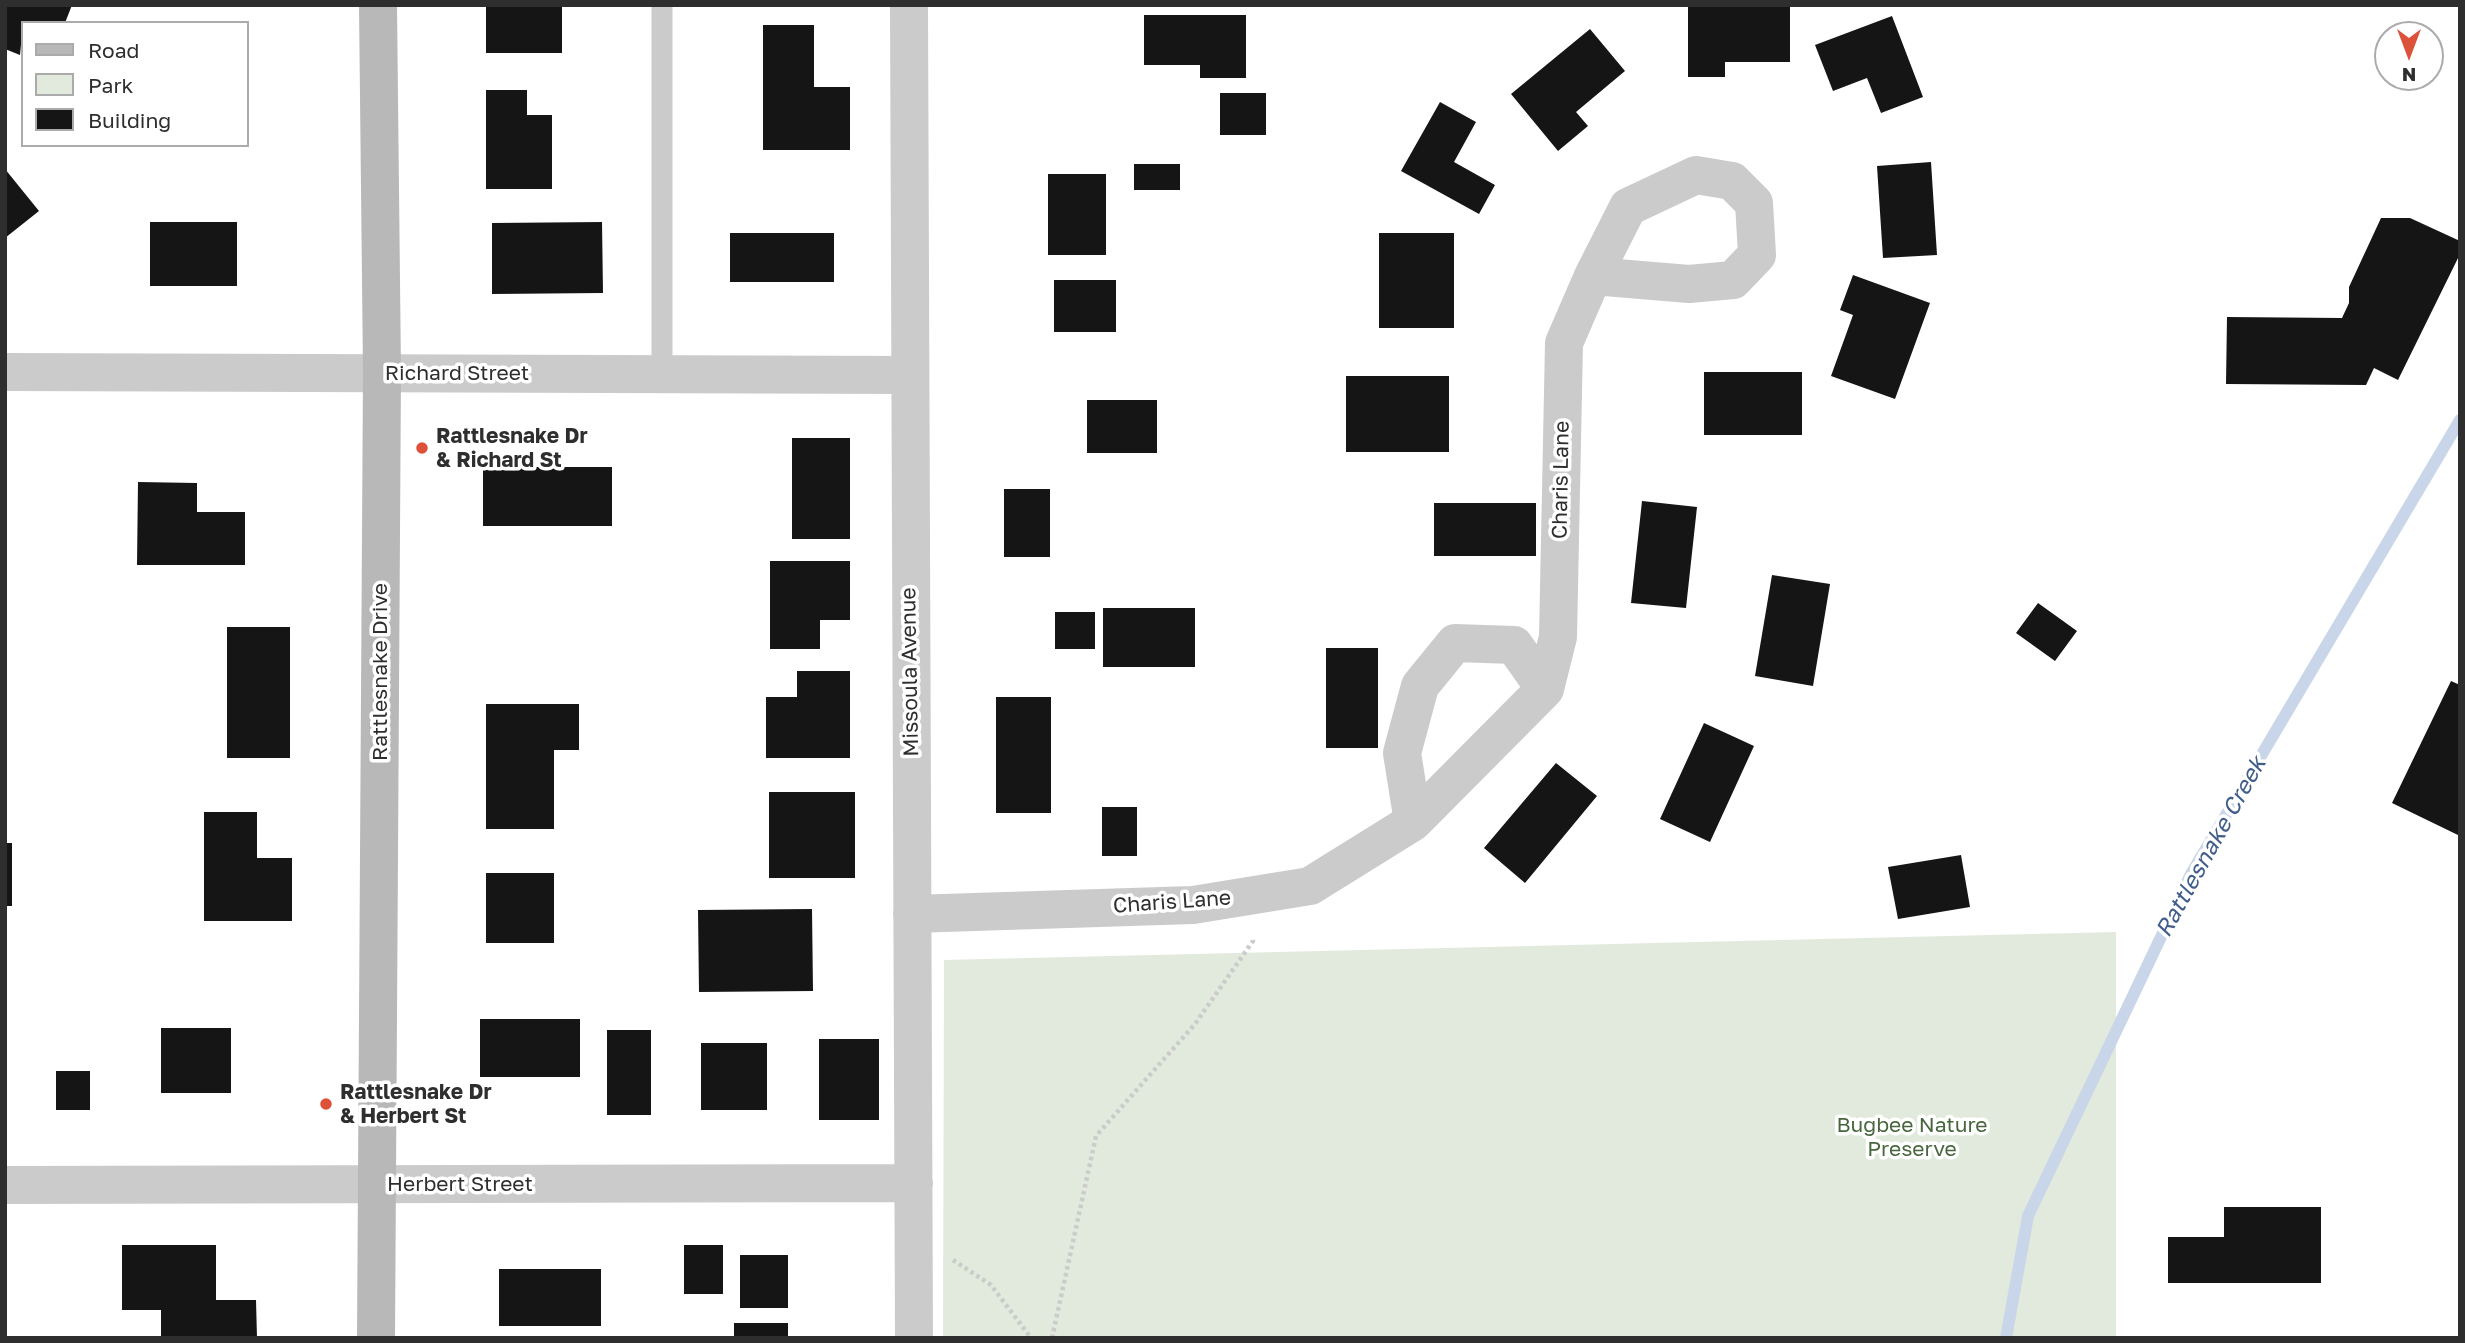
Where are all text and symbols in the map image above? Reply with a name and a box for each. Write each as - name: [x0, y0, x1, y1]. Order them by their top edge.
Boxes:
- legend: [21, 21, 248, 147]
- north arrow: [2374, 21, 2444, 91]
- text: Road: [88, 37, 139, 63]
- text: N: [2402, 64, 2416, 87]
- text: Park: [88, 72, 133, 98]
- text: Building: [88, 107, 171, 133]
- street label: Richard Street: [385, 360, 529, 386]
- street label: Charis Lane: [1547, 421, 1575, 539]
- place label: Rattlesnake Dr & Richard St: [436, 423, 588, 473]
- marker: Rattlesnake Dr & Richard St: [414, 440, 430, 456]
- street label: Rattlesnake Drive: [367, 583, 393, 761]
- street label: Missoula Avenue: [896, 587, 924, 757]
- water label: Rattlesnake Creek: [2150, 752, 2272, 942]
- street label: Charis Lane: [1112, 885, 1232, 919]
- place label: Rattlesnake Dr & Herbert St: [340, 1079, 492, 1129]
- marker: Rattlesnake Dr & Herbert St: [318, 1096, 334, 1112]
- park label: Bugbee Nature Preserve: [1836, 1112, 1988, 1162]
- street label: Herbert Street: [387, 1171, 533, 1197]

